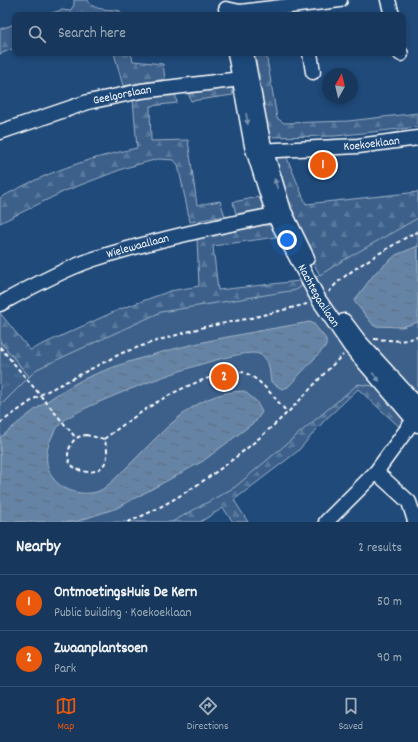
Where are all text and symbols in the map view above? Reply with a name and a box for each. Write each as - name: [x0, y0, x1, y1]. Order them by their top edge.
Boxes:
- search box: [12, 12, 406, 56]
- icon: search: [26, 23, 48, 45]
- text: Search here: [58, 23, 126, 45]
- north arrow: [322, 68, 358, 104]
- street label: Geelgorslaan: [92, 81, 153, 109]
- one-way arrow: [244, 113, 250, 125]
- street label: Koekoeklaan: [343, 132, 401, 155]
- pin: 1: [310, 150, 336, 180]
- one-way arrow: [273, 178, 279, 190]
- street label: Wielewaallaan: [105, 230, 171, 263]
- your location: [277, 230, 297, 250]
- street label: Nachtegaallaan: [293, 261, 344, 331]
- pin: 2: [211, 362, 237, 392]
- one-way arrow: [372, 371, 381, 382]
- text: Nearby: [16, 536, 60, 560]
- text: 2 results: [358, 539, 402, 558]
- text: OntmoetingsHuis De Kern: [54, 582, 197, 604]
- text: 1: [28, 593, 30, 612]
- text: 50 m: [377, 593, 402, 612]
- text: Public building · Koekoeklaan: [54, 604, 192, 623]
- text: Zwaanplantsoen: [54, 638, 148, 660]
- text: 2: [26, 649, 32, 668]
- text: 90 m: [377, 649, 402, 668]
- text: Park: [54, 660, 76, 679]
- tab: Map: [55, 695, 77, 735]
- tab: Directions: [187, 695, 229, 735]
- tab: Saved: [338, 695, 363, 735]

